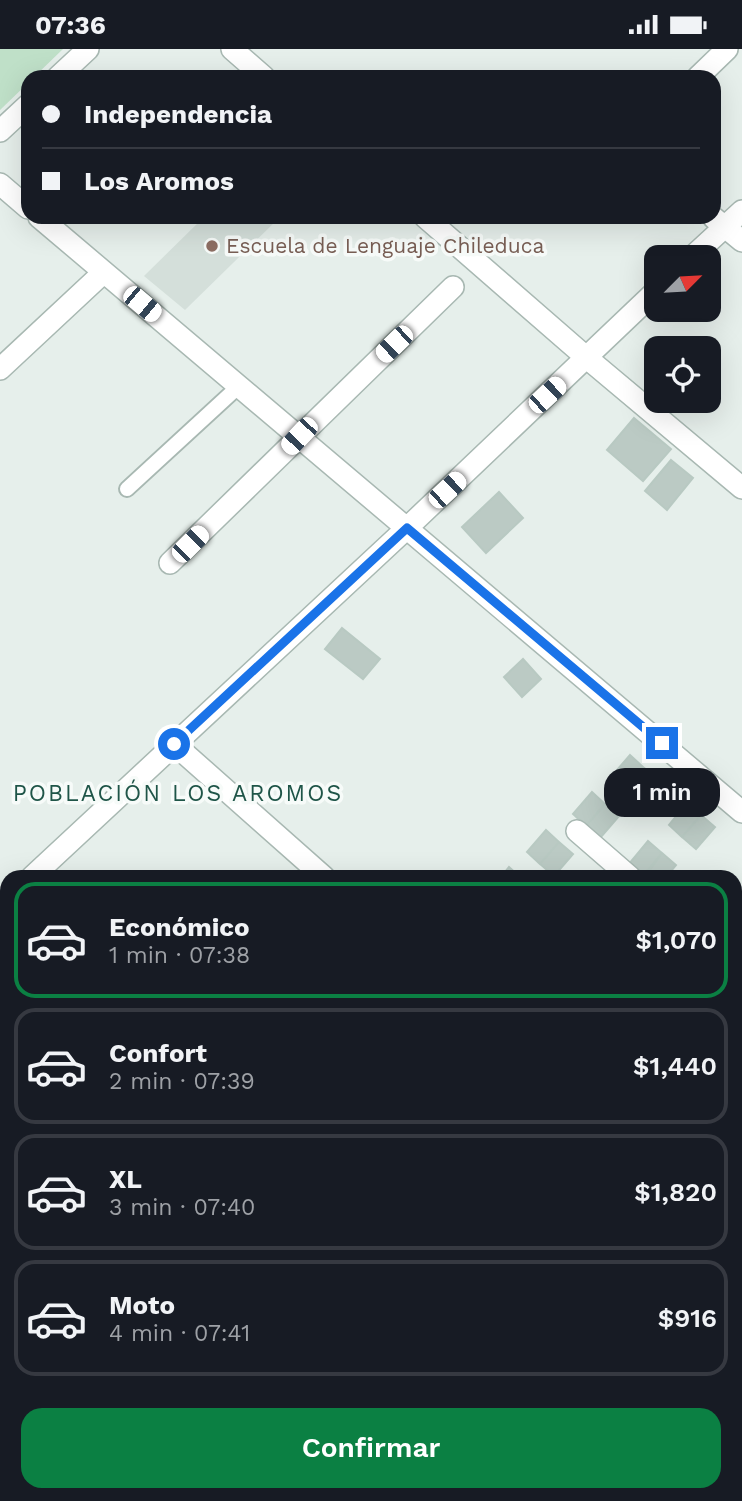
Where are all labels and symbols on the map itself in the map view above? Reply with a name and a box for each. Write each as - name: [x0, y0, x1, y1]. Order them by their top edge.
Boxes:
- place label: Escuela de Lenguaje Chileduca: [226, 233, 544, 258]
- marker: Escuela de Lenguaje Chileduca: [204, 238, 220, 254]
- north arrow: [644, 245, 721, 322]
- car: [120, 282, 165, 326]
- car: [372, 322, 417, 366]
- car: [525, 373, 570, 417]
- car: [277, 413, 322, 459]
- car: [425, 468, 470, 512]
- car: [168, 522, 213, 566]
- route end: [646, 727, 678, 759]
- route start: [158, 728, 190, 760]
- callout: 1 min: [604, 767, 720, 817]
- district label: POBLACIÓN LOS AROMOS: [13, 779, 343, 807]

